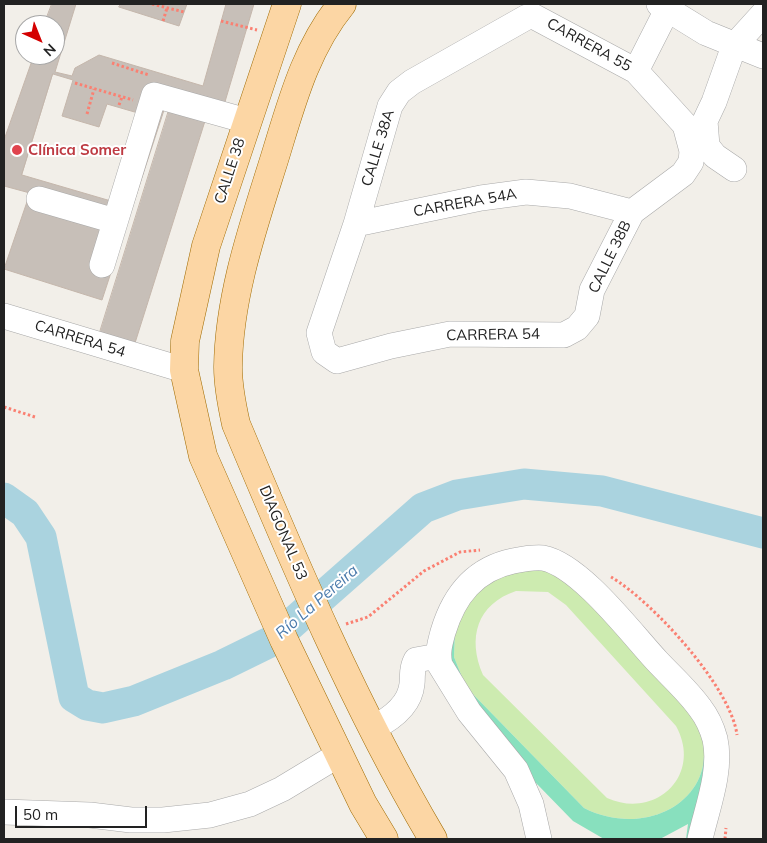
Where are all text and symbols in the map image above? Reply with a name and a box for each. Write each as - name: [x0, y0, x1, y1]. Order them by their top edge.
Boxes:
- street label: CARRERA 55: [544, 14, 634, 76]
- north arrow: [15, 15, 65, 65]
- text: N: [40, 40, 60, 60]
- street label: CALLE 38A: [358, 108, 398, 188]
- street label: CALLE 38: [211, 136, 249, 206]
- place label: Clínica Somer: [28, 141, 126, 159]
- marker: Clínica Somer: [10, 143, 24, 157]
- street label: CARRERA 54A: [412, 185, 518, 221]
- street label: CALLE 38B: [585, 218, 635, 296]
- street label: CARRERA 54: [33, 317, 127, 361]
- street label: CARRERA 54: [446, 325, 540, 345]
- street label: DIAGONAL 53: [255, 483, 311, 583]
- water label: Río La Pereira: [272, 561, 362, 643]
- scale bar: [18, 796, 150, 828]
- text: 50 m: [23, 805, 58, 824]

